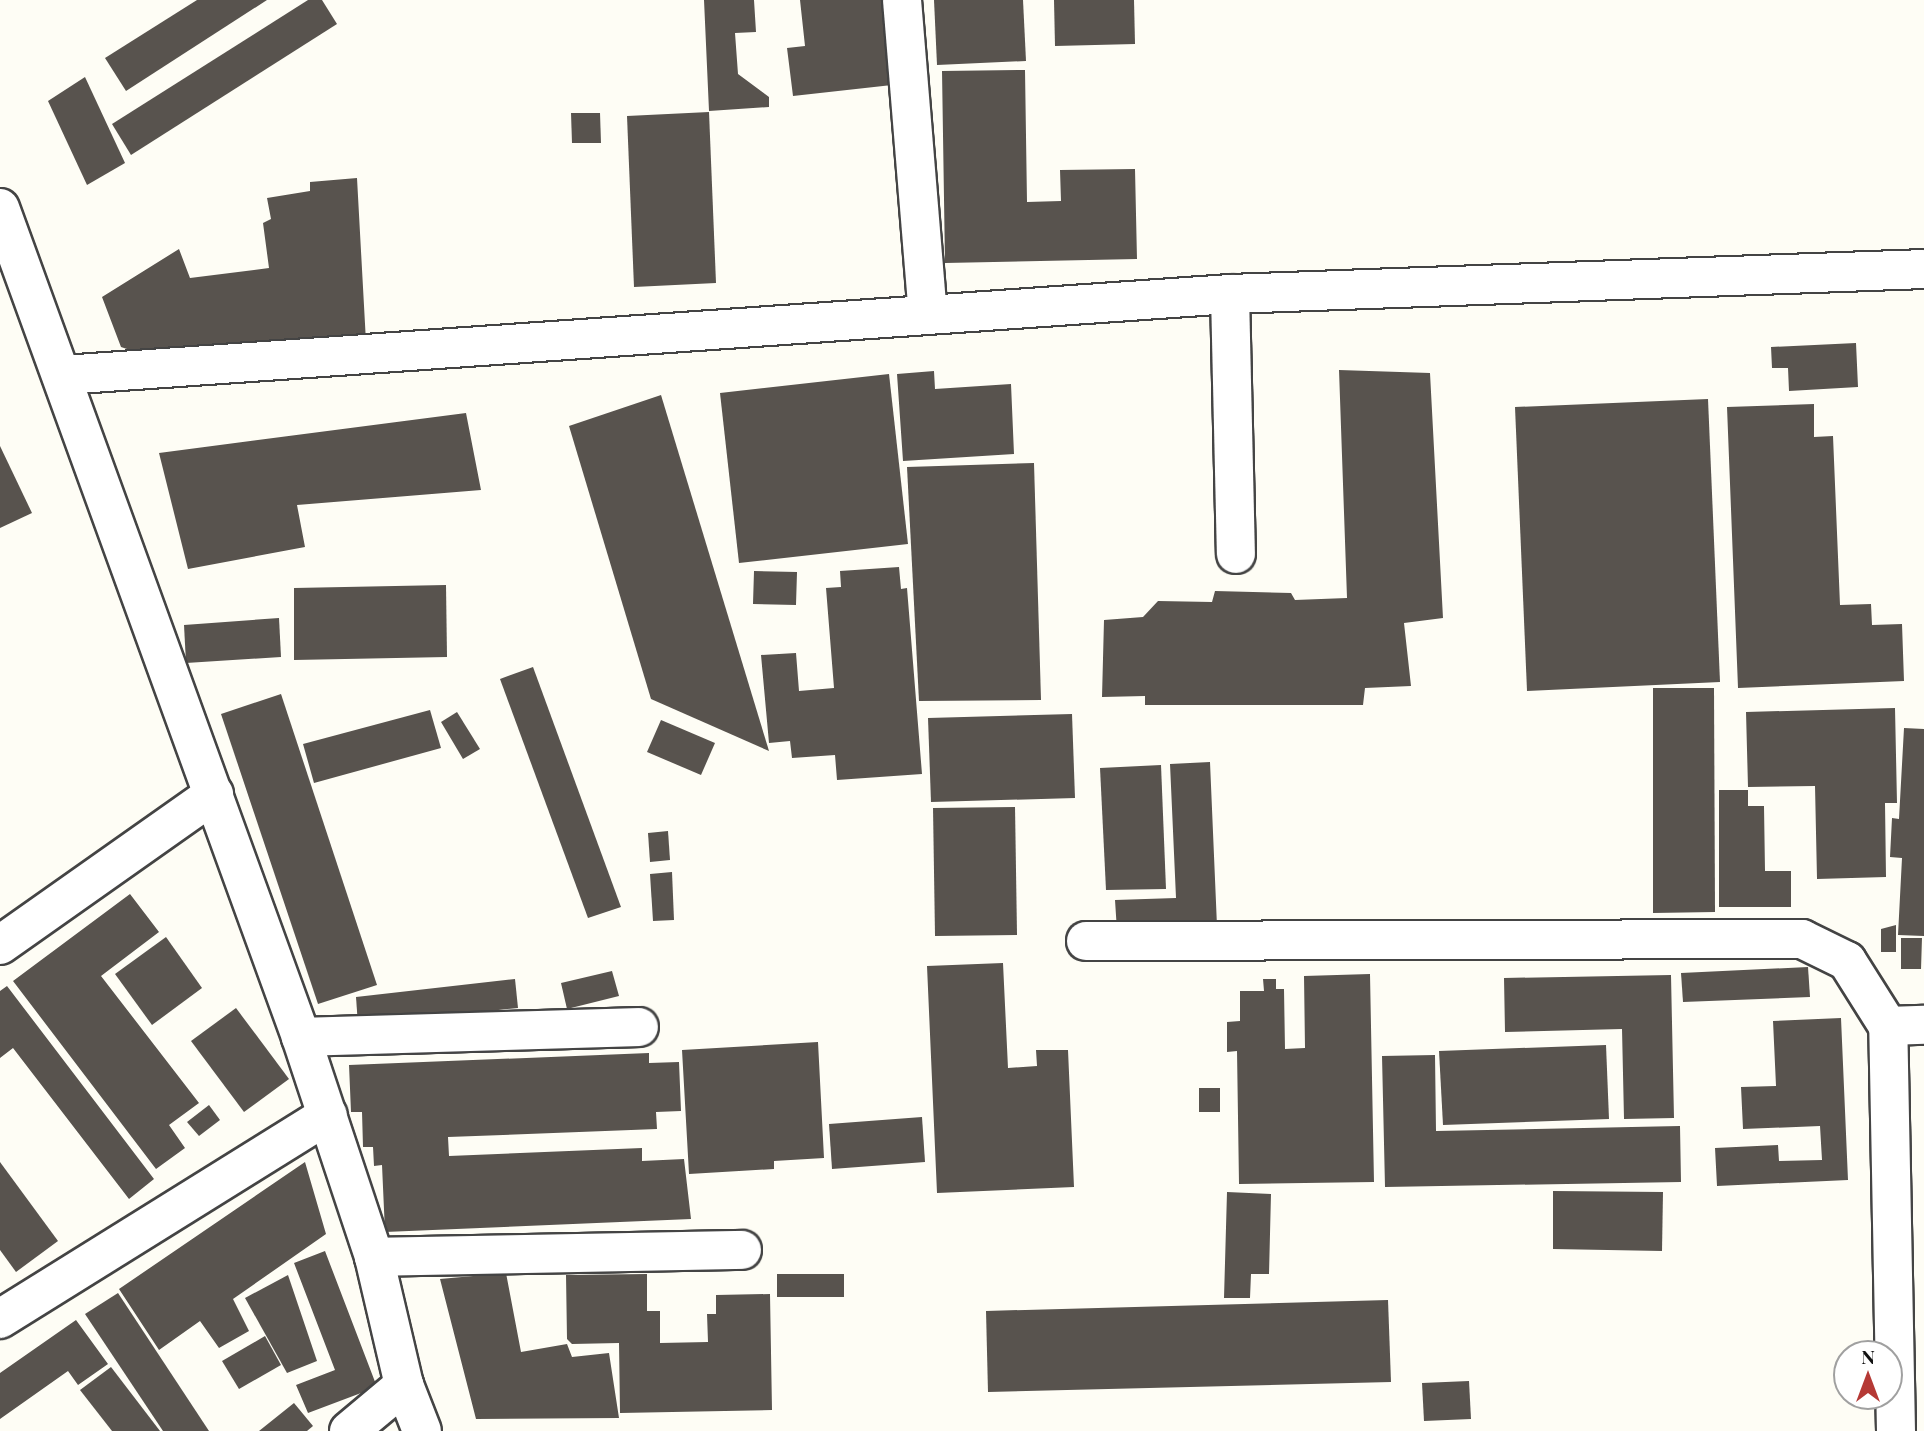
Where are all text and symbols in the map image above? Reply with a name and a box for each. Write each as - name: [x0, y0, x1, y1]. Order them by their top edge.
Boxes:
- north arrow: [1833, 1340, 1903, 1410]
- text: N: [1861, 1343, 1875, 1369]

